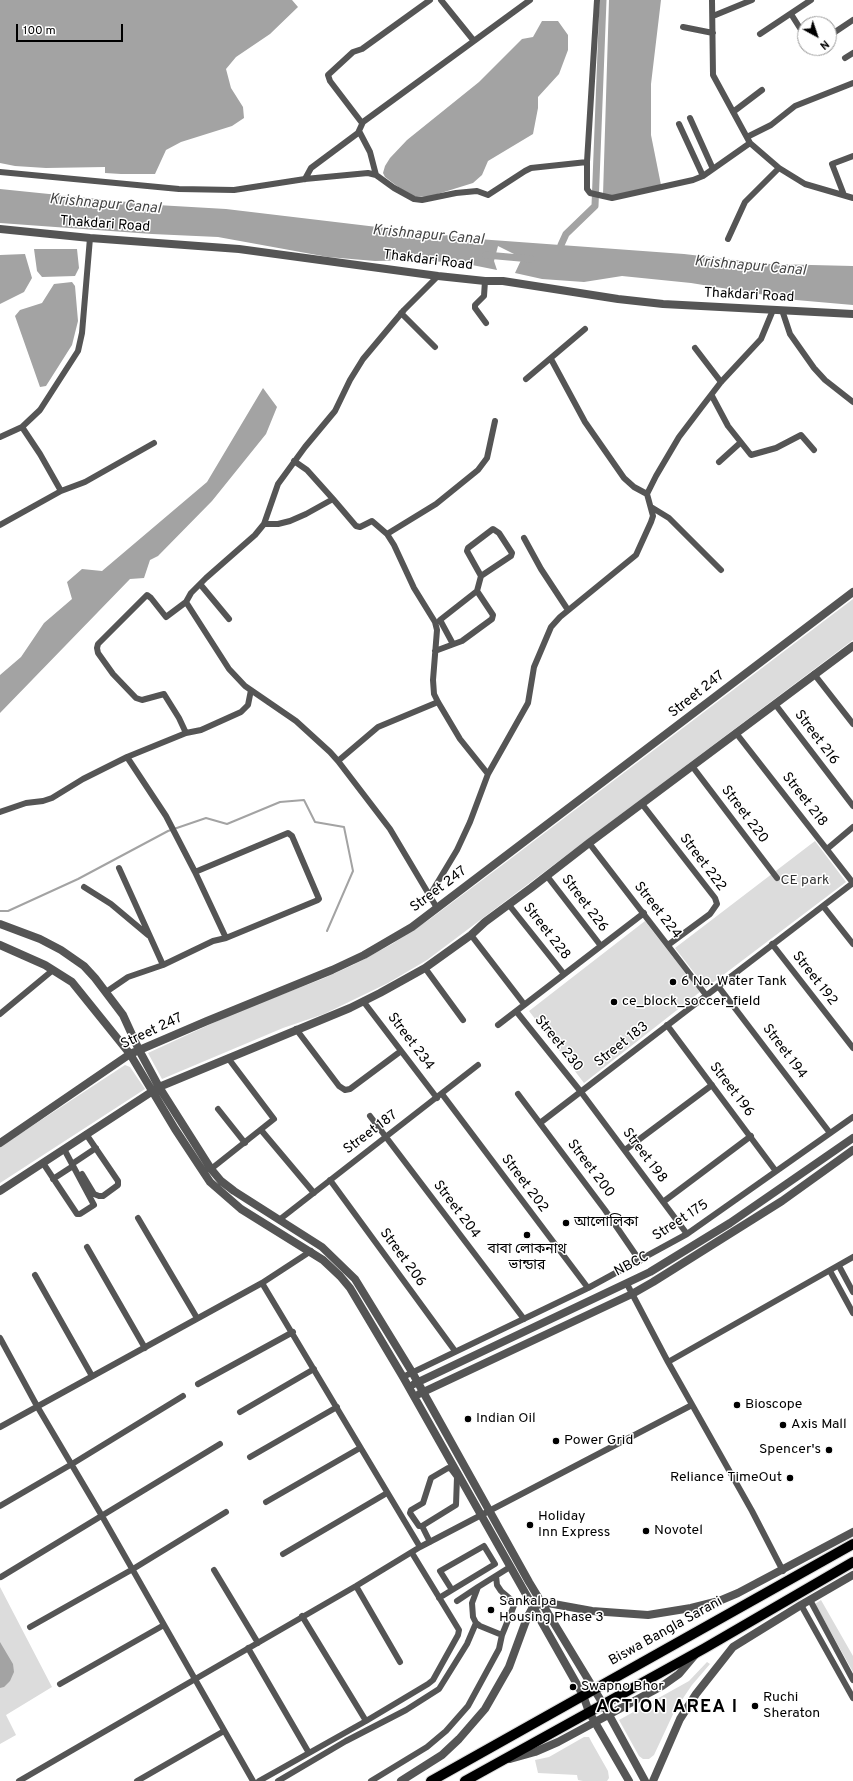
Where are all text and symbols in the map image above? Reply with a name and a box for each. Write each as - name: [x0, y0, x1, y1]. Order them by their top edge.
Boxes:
- scale bar: [18, 16, 125, 42]
- north arrow: [797, 16, 837, 56]
- text: 100 m: [23, 23, 56, 39]
- text: N: [817, 37, 832, 52]
- water label: Krishnapur Canal: [48, 191, 162, 219]
- street label: Thakdari Road: [59, 213, 151, 237]
- water label: Krishnapur Canal: [371, 222, 485, 250]
- street label: Thakdari Road: [382, 247, 474, 275]
- water label: Krishnapur Canal: [693, 253, 807, 281]
- street label: Thakdari Road: [703, 285, 795, 307]
- street label: Street 247: [666, 668, 728, 722]
- street label: Street 216: [790, 707, 842, 769]
- street label: Street 218: [778, 770, 830, 830]
- street label: Street 220: [717, 783, 771, 847]
- street label: Street 222: [675, 831, 729, 895]
- street label: Street 247: [408, 863, 470, 917]
- street label: Street 226: [557, 872, 611, 936]
- park label: CE park: [780, 873, 830, 889]
- street label: Street 224: [630, 879, 684, 943]
- street label: Street 228: [519, 900, 573, 964]
- street label: Street 192: [788, 949, 840, 1009]
- place label: 6 No. Water Tank: [681, 974, 787, 990]
- marker: 6 No. Water Tank: [668, 977, 678, 987]
- place label: ce_block_soccer_field: [622, 994, 760, 1010]
- marker: ce_block_soccer_field: [609, 997, 619, 1007]
- street label: Street 247: [118, 1010, 186, 1054]
- street label: Street 234: [383, 1010, 437, 1074]
- street label: Street 230: [530, 1012, 586, 1076]
- street label: Street 183: [592, 1019, 652, 1071]
- street label: Street 194: [758, 1021, 810, 1083]
- street label: Street 196: [705, 1059, 757, 1121]
- street label: Street 187: [341, 1107, 401, 1159]
- street label: Street 198: [618, 1125, 670, 1187]
- street label: Street 200: [563, 1137, 617, 1201]
- street label: Street 202: [497, 1152, 551, 1216]
- street label: Street 204: [429, 1178, 483, 1242]
- street label: Street 175: [650, 1197, 712, 1245]
- place label: আলোলিকা: [574, 1215, 638, 1231]
- marker: আলোলিকা: [561, 1218, 571, 1228]
- street label: Street 206: [375, 1226, 429, 1290]
- marker: বাবা লোকনাথ ভান্ডার: [522, 1230, 532, 1240]
- place label: বাবা লোকনাথ ভান্ডার: [488, 1242, 566, 1274]
- street label: NBCC: [612, 1249, 652, 1281]
- place label: Bioscope: [745, 1397, 802, 1413]
- marker: Bioscope: [732, 1400, 742, 1410]
- place label: Indian Oil: [476, 1411, 536, 1427]
- marker: Indian Oil: [463, 1414, 473, 1424]
- place label: Axis Mall: [791, 1417, 847, 1433]
- marker: Axis Mall: [778, 1420, 788, 1430]
- place label: Power Grid: [564, 1433, 633, 1449]
- marker: Power Grid: [551, 1436, 561, 1446]
- place label: Spencer's: [759, 1442, 821, 1458]
- marker: Spencer's: [824, 1445, 834, 1455]
- place label: Reliance TimeOut: [670, 1470, 782, 1486]
- marker: Reliance TimeOut: [785, 1473, 795, 1483]
- place label: Holiday Inn Express: [538, 1509, 610, 1542]
- marker: Holiday Inn Express: [525, 1520, 535, 1530]
- place label: Novotel: [654, 1523, 703, 1539]
- marker: Novotel: [641, 1526, 651, 1536]
- place label: Sankalpa Housing Phase 3: [499, 1594, 604, 1626]
- street label: Biswa Bangla Sarani: [606, 1594, 726, 1670]
- marker: Sankalpa Housing Phase 3: [486, 1605, 496, 1615]
- place label: Swapno Bhor: [581, 1679, 664, 1695]
- marker: Swapno Bhor: [568, 1682, 578, 1692]
- place label: Ruchi Sheraton: [763, 1690, 820, 1722]
- district label: ACTION AREA I: [596, 1697, 738, 1719]
- marker: Ruchi Sheraton: [750, 1701, 760, 1711]

